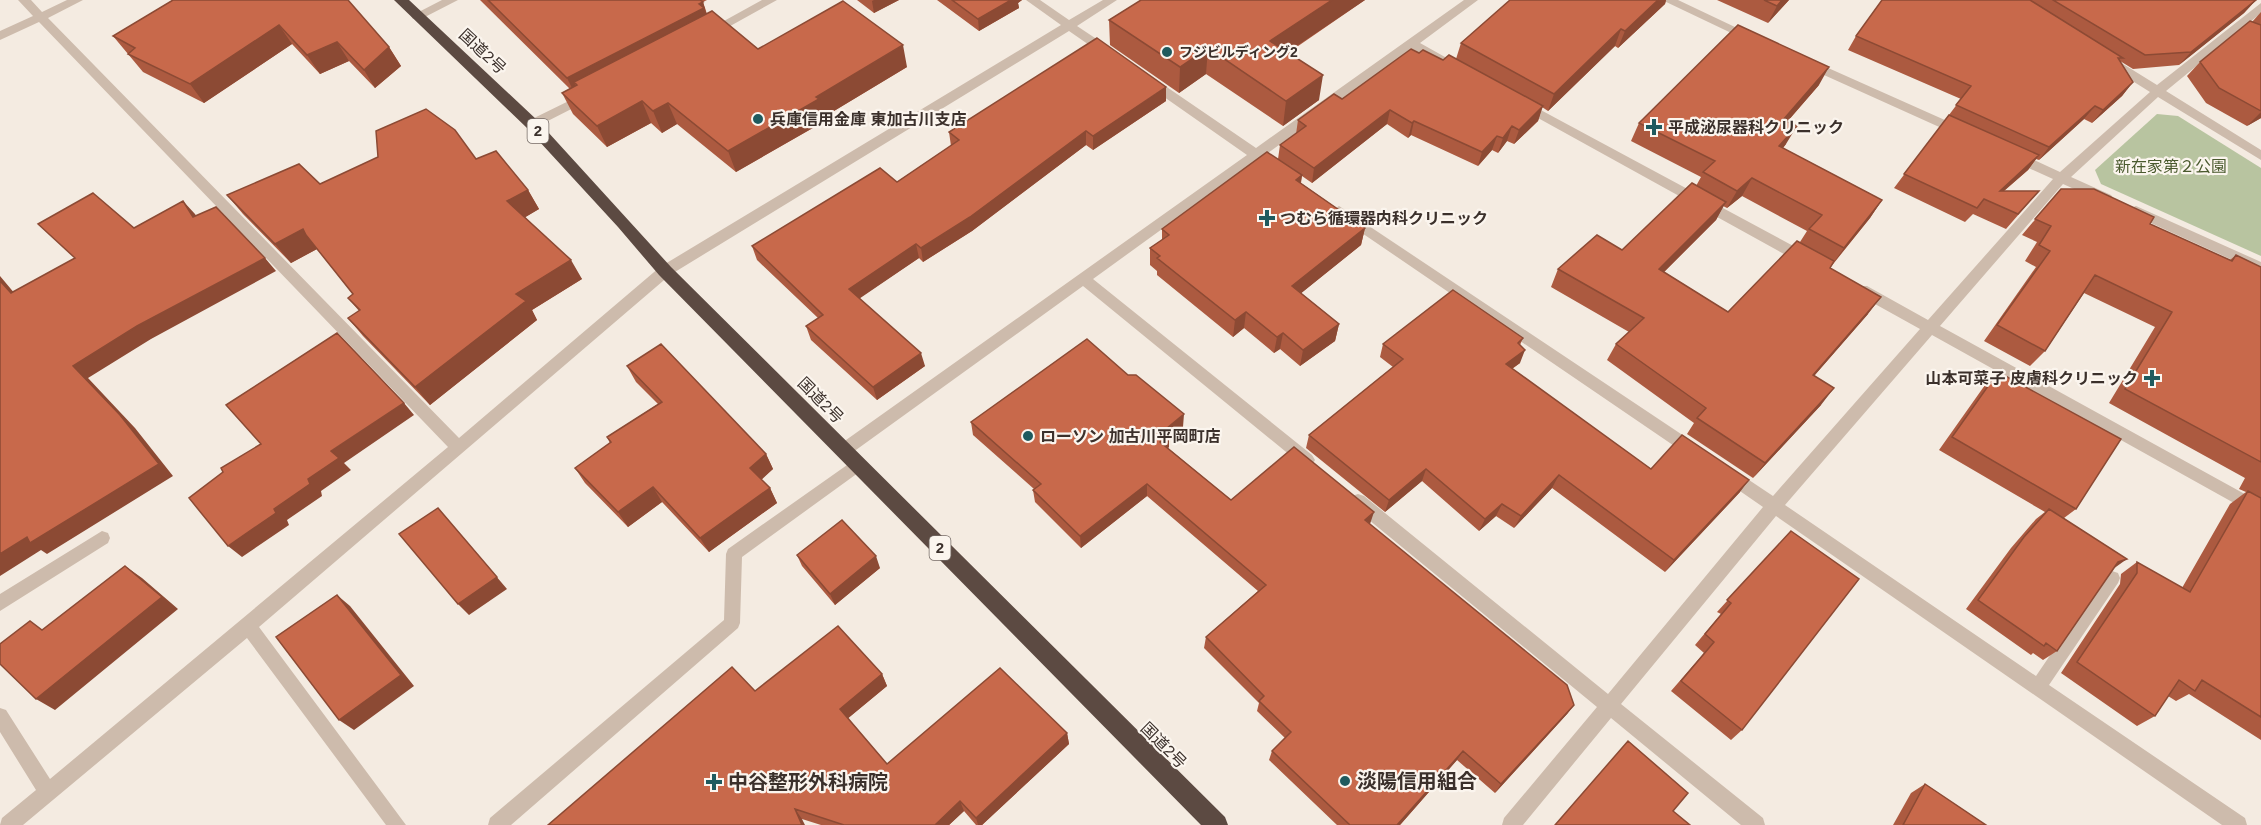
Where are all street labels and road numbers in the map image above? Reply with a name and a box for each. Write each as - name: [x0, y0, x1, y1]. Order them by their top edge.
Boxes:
- street label: 国道2号: [456, 26, 509, 77]
- road number: 2: [528, 119, 548, 143]
- street label: 国道2号: [795, 374, 847, 426]
- road number: 2: [930, 536, 950, 560]
- street label: 国道2号: [1138, 719, 1190, 771]

